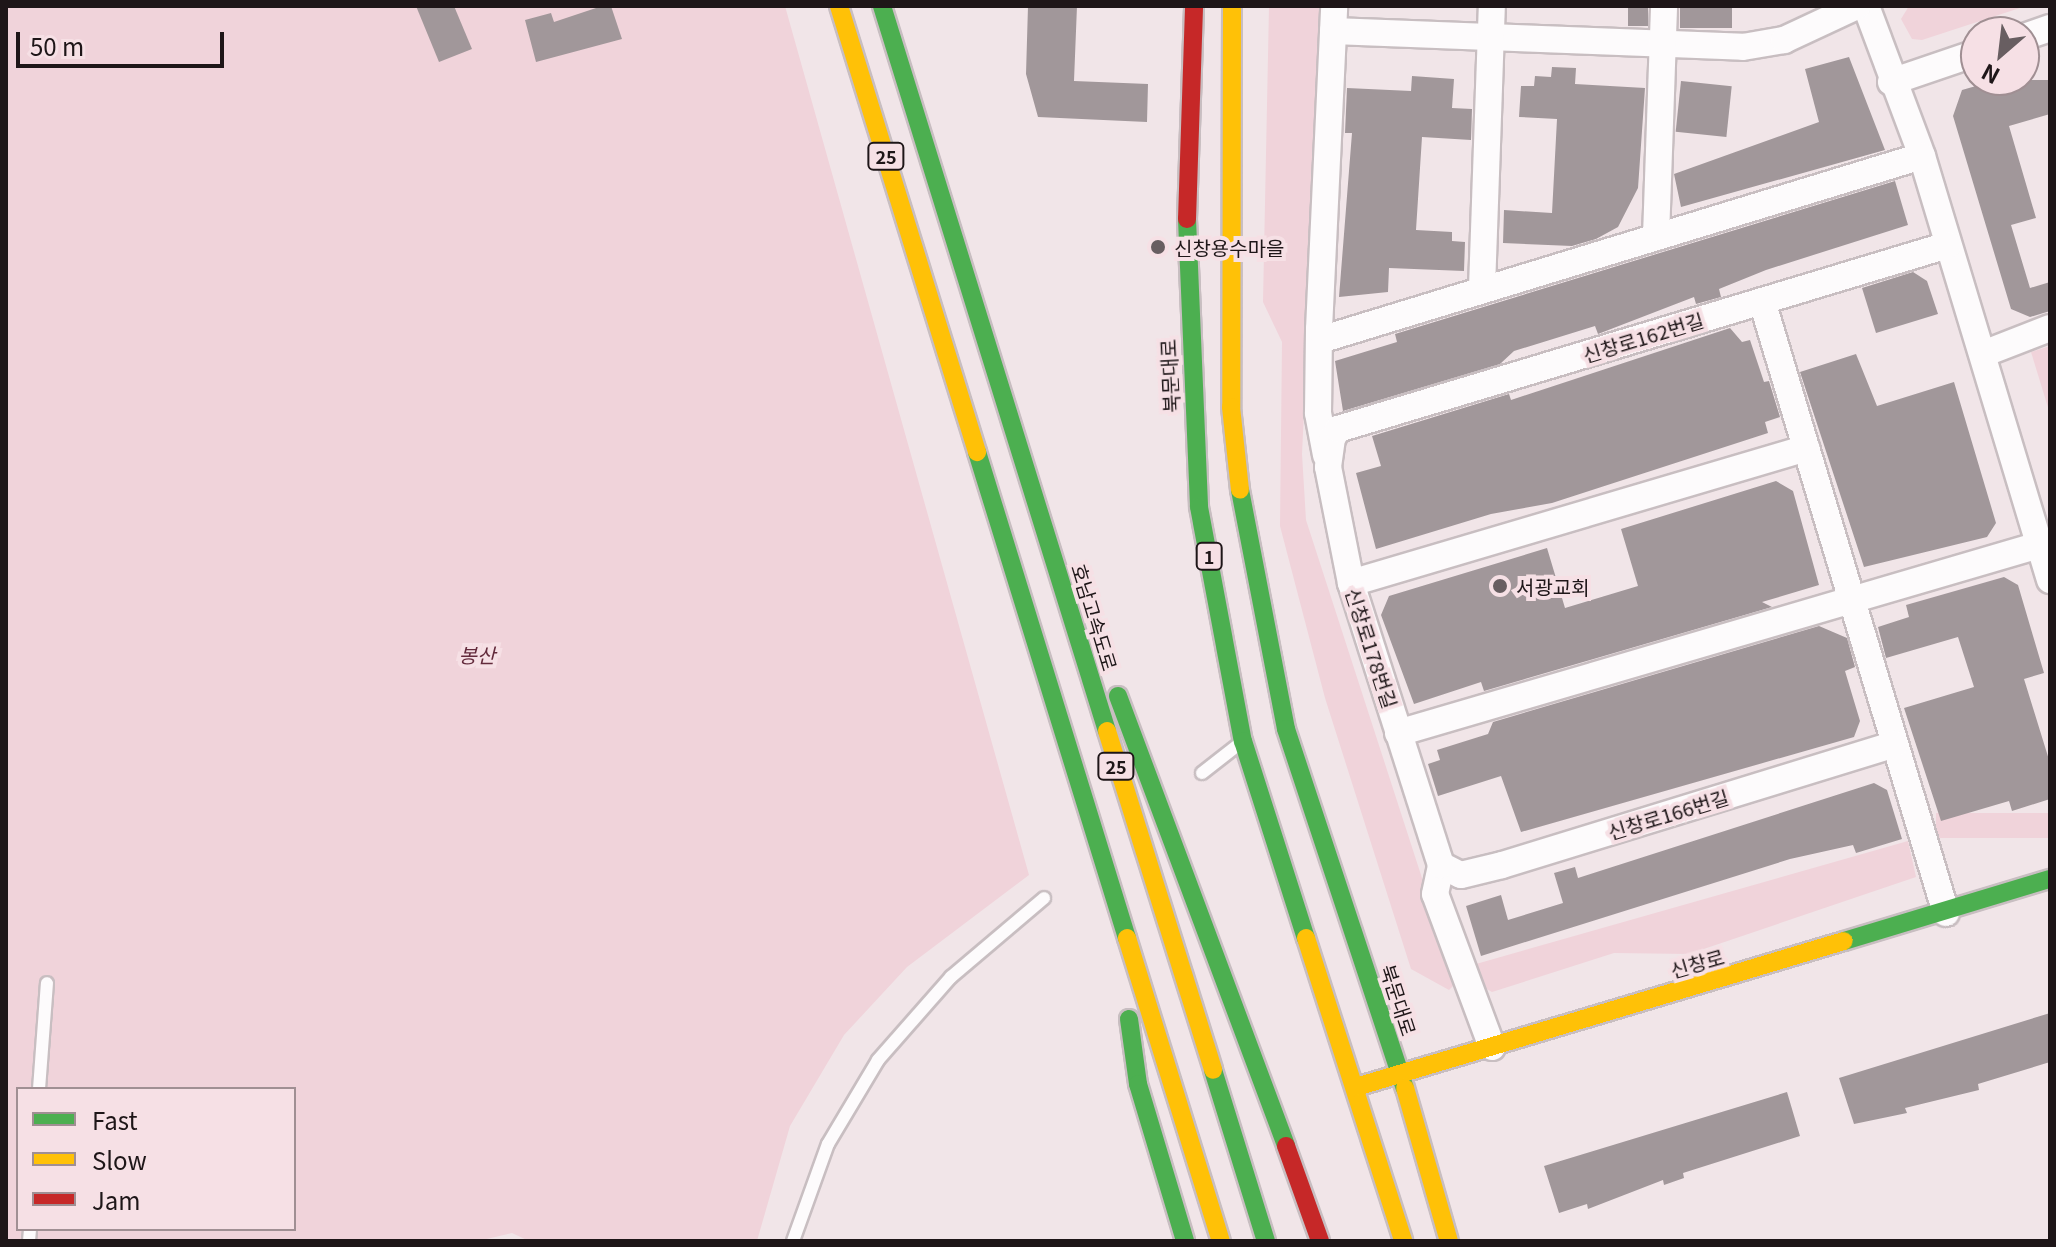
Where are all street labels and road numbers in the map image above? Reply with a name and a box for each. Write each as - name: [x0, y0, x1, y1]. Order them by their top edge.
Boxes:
- road number: 25: [866, 142, 906, 170]
- street label: 신창로162번길: [1580, 307, 1706, 367]
- street label: 북문대로: [1155, 339, 1183, 413]
- road number: 1: [1195, 542, 1223, 570]
- street label: 호남고속도로: [1067, 561, 1123, 673]
- street label: 신창로178번길: [1341, 585, 1403, 711]
- road number: 25: [1096, 752, 1136, 780]
- street label: 신창로166번길: [1605, 784, 1731, 844]
- street label: 신창로: [1667, 944, 1727, 982]
- street label: 북문대로: [1376, 961, 1422, 1039]

